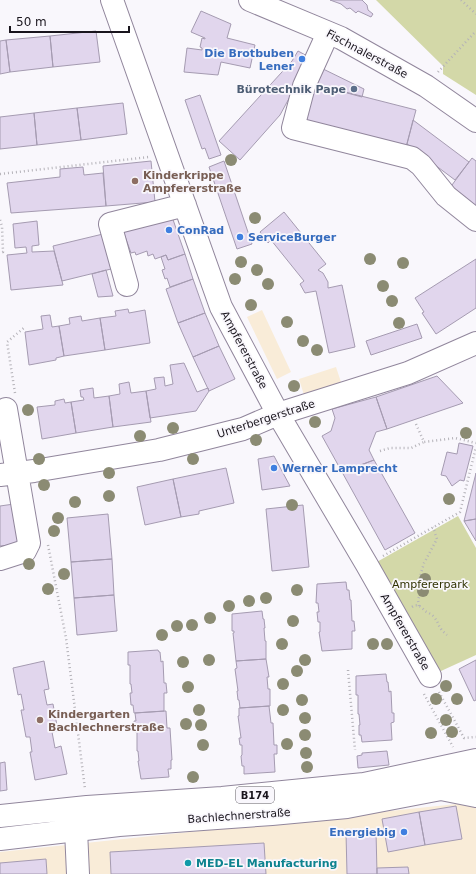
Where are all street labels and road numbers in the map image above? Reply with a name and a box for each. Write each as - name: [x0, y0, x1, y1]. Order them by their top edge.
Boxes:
- street label: Fischnalerstraße: [324, 27, 410, 81]
- street label: Ampfererstraße: [218, 309, 270, 391]
- street label: Unterbergerstraße: [215, 397, 317, 441]
- street label: Ampfererstraße: [378, 591, 432, 673]
- road number: B174: [236, 787, 274, 803]
- street label: Bachlechnerstraße: [187, 806, 291, 826]

